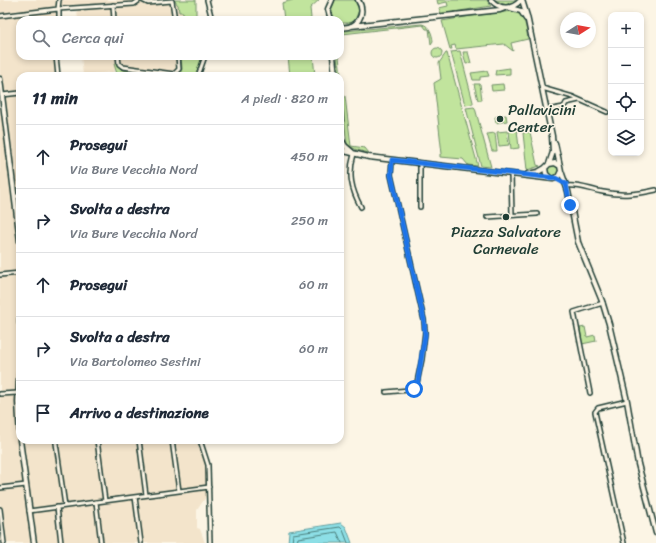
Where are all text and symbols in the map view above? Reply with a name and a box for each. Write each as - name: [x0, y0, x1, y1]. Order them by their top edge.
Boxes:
- north arrow: [560, 12, 596, 48]
- map controls: [608, 12, 644, 156]
- button: +: [608, 12, 644, 48]
- search box: [16, 16, 344, 60]
- text: Cerca qui: [62, 25, 124, 51]
- icon: search: [30, 27, 52, 49]
- button: −: [608, 48, 644, 84]
- text: 11 min: [32, 83, 78, 113]
- button: locate: [608, 84, 644, 120]
- text: A piedi · 820 m: [241, 87, 328, 110]
- place label: Pallavicini Center: [508, 97, 577, 140]
- marker: Pallavicini Center: [495, 114, 505, 124]
- button: layers: [608, 120, 644, 156]
- text: Prosegui: [70, 132, 127, 158]
- text: 450 m: [290, 145, 328, 168]
- icon: ahead: [32, 146, 54, 168]
- text: Via Bure Vecchia Nord: [70, 158, 197, 181]
- text: Svolta a destra: [70, 196, 169, 222]
- route end: [561, 196, 579, 214]
- text: 250 m: [291, 209, 328, 232]
- icon: right: [32, 210, 54, 232]
- marker: Piazza Salvatore Carnevale: [501, 212, 511, 222]
- place label: Piazza Salvatore Carnevale: [451, 219, 561, 262]
- text: Via Bure Vecchia Nord: [70, 222, 197, 245]
- text: Prosegui: [70, 272, 127, 298]
- text: 60 m: [299, 273, 328, 296]
- icon: ahead: [32, 274, 54, 296]
- text: Svolta a destra: [70, 324, 169, 350]
- text: 60 m: [299, 337, 328, 360]
- icon: right: [32, 338, 54, 360]
- text: Via Bartolomeo Sestini: [70, 350, 200, 373]
- route start: [405, 380, 423, 398]
- text: Arrivo a destinazione: [70, 400, 209, 426]
- icon: arrive: [32, 402, 54, 424]

